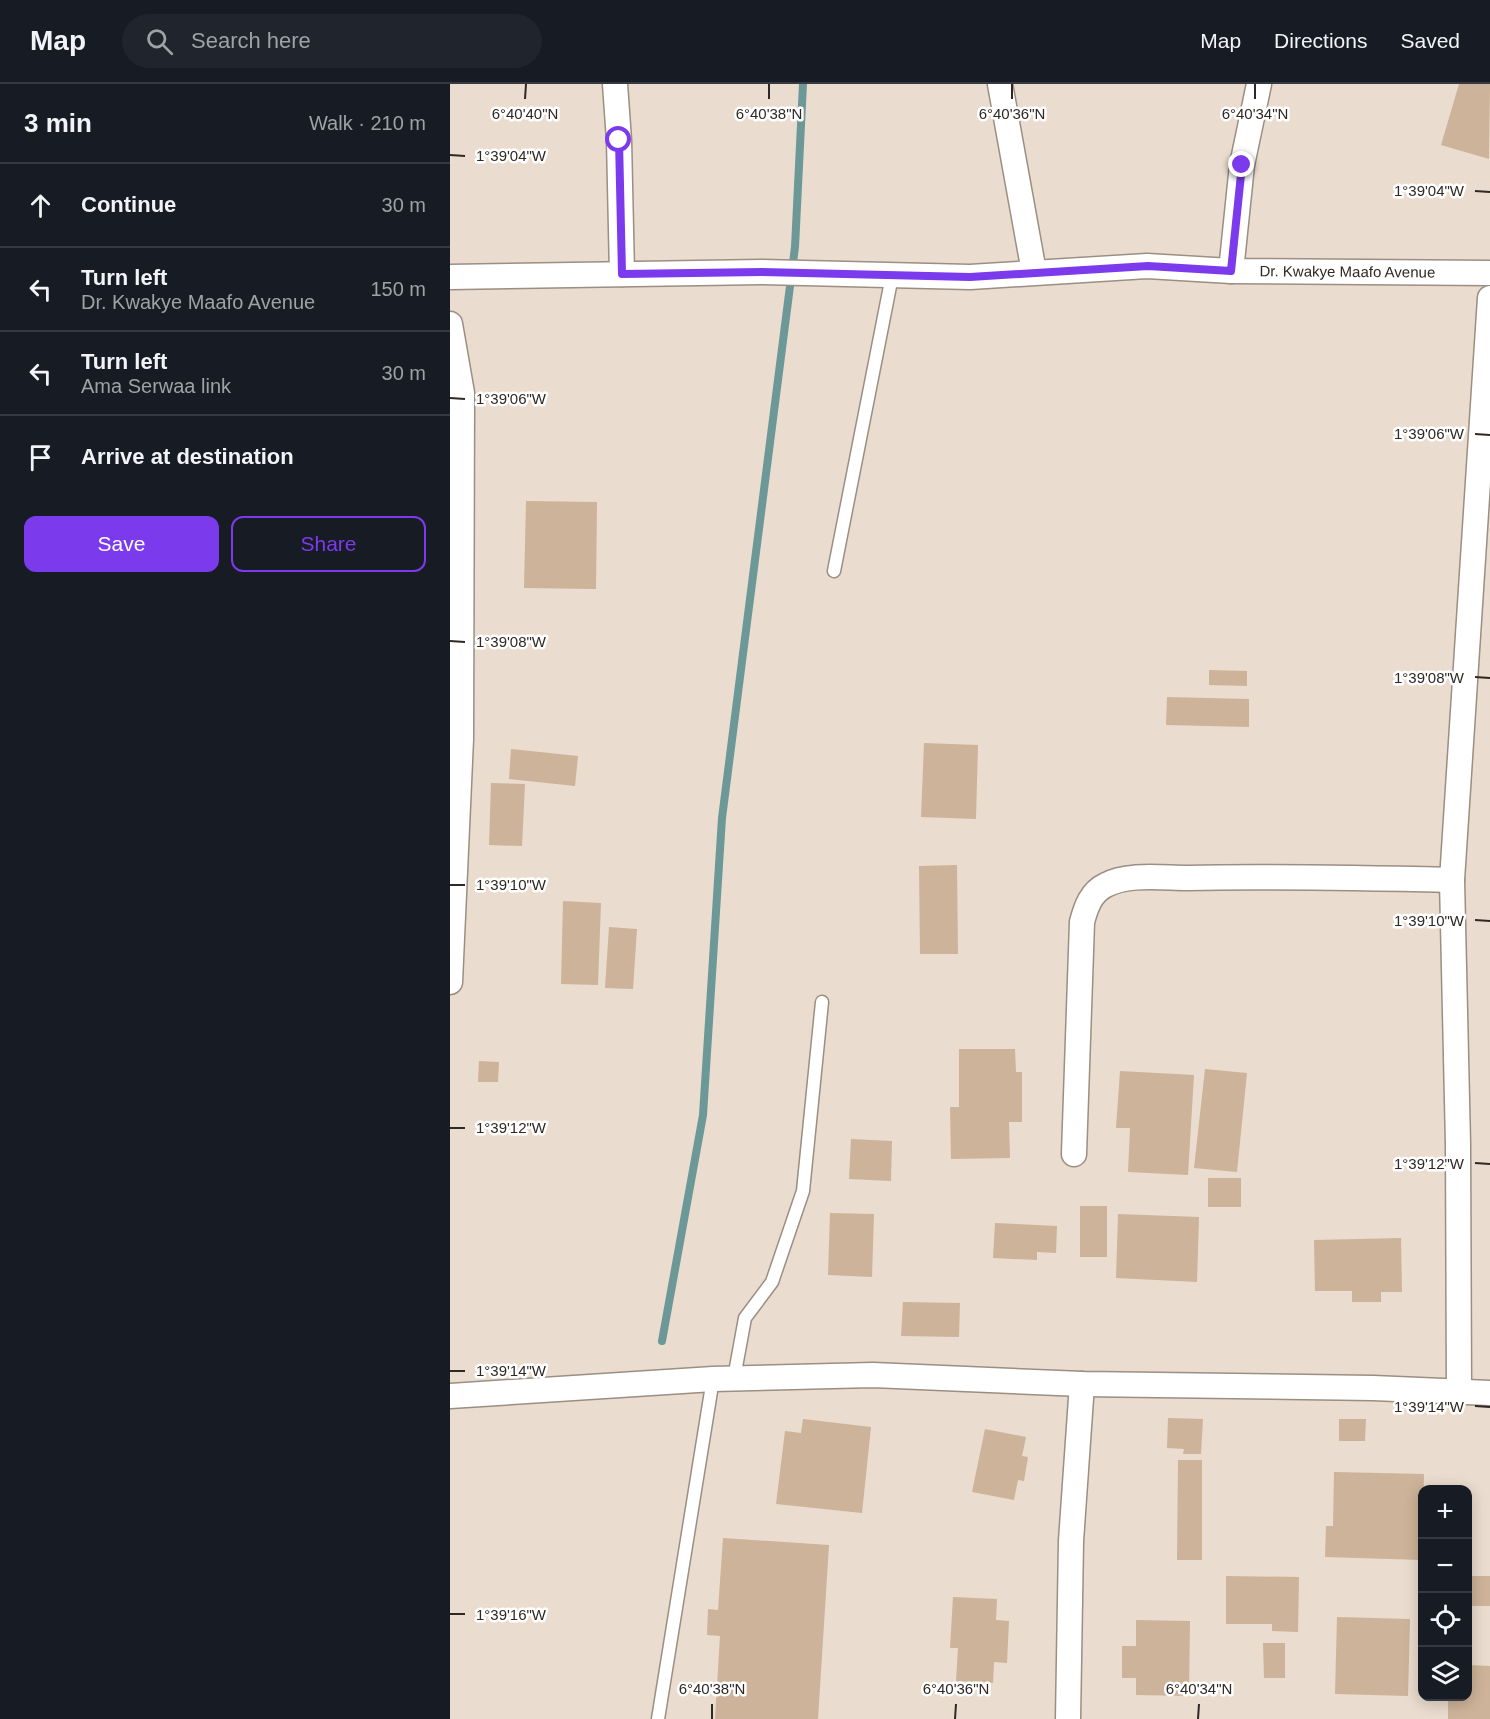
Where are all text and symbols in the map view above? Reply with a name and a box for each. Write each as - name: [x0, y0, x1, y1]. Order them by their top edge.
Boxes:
- search box: [122, 14, 542, 68]
- text: Map: [30, 25, 86, 56]
- icon: search: [143, 25, 176, 58]
- text: Search here: [191, 28, 311, 53]
- text: Map: [1200, 29, 1241, 52]
- text: Directions: [1274, 29, 1367, 52]
- text: Saved: [1400, 29, 1460, 52]
- text: 6°40'40"N: [492, 105, 558, 122]
- text: 6°40'38"N: [736, 105, 802, 122]
- text: 6°40'36"N: [979, 105, 1045, 122]
- text: 6°40'34"N: [1222, 105, 1288, 122]
- text: 3 min: [24, 108, 92, 138]
- text: Walk · 210 m: [309, 112, 426, 134]
- route start: [605, 126, 631, 152]
- text: 1°39'04"W: [476, 147, 547, 164]
- route end: [1228, 151, 1254, 177]
- text: 1°39'04"W: [1394, 182, 1465, 199]
- icon: ahead: [24, 189, 57, 222]
- text: Continue: [81, 192, 176, 217]
- text: 30 m: [382, 194, 426, 216]
- street label: Dr. Kwakye Maafo Avenue: [1259, 262, 1435, 281]
- text: Turn left: [81, 265, 167, 290]
- icon: left: [24, 273, 57, 306]
- text: 150 m: [370, 278, 426, 300]
- text: Dr. Kwakye Maafo Avenue: [81, 291, 315, 313]
- text: Turn left: [81, 349, 167, 374]
- icon: left: [24, 357, 57, 390]
- text: 30 m: [382, 362, 426, 384]
- text: Ama Serwaa link: [81, 375, 231, 397]
- text: 1°39'06"W: [476, 390, 547, 407]
- text: 1°39'06"W: [1394, 425, 1465, 442]
- icon: arrive: [24, 441, 57, 474]
- text: Arrive at destination: [81, 444, 294, 469]
- button: Save: [24, 516, 219, 572]
- button: Share: [231, 516, 426, 572]
- text: 1°39'08"W: [476, 633, 547, 650]
- text: 1°39'08"W: [1394, 669, 1465, 686]
- text: 1°39'10"W: [476, 876, 547, 893]
- text: 1°39'10"W: [1394, 912, 1465, 929]
- text: 1°39'12"W: [476, 1119, 547, 1136]
- text: 1°39'12"W: [1394, 1155, 1465, 1172]
- text: 1°39'14"W: [476, 1362, 547, 1379]
- text: 1°39'14"W: [1394, 1398, 1465, 1415]
- map controls: [1418, 1485, 1472, 1701]
- button: +: [1418, 1485, 1472, 1539]
- button: −: [1418, 1539, 1472, 1593]
- button: locate: [1418, 1593, 1472, 1647]
- text: 1°39'16"W: [476, 1606, 547, 1623]
- button: layers: [1418, 1647, 1472, 1701]
- text: 6°40'38"N: [679, 1680, 745, 1697]
- text: 6°40'36"N: [923, 1680, 989, 1697]
- text: 6°40'34"N: [1166, 1680, 1232, 1697]

